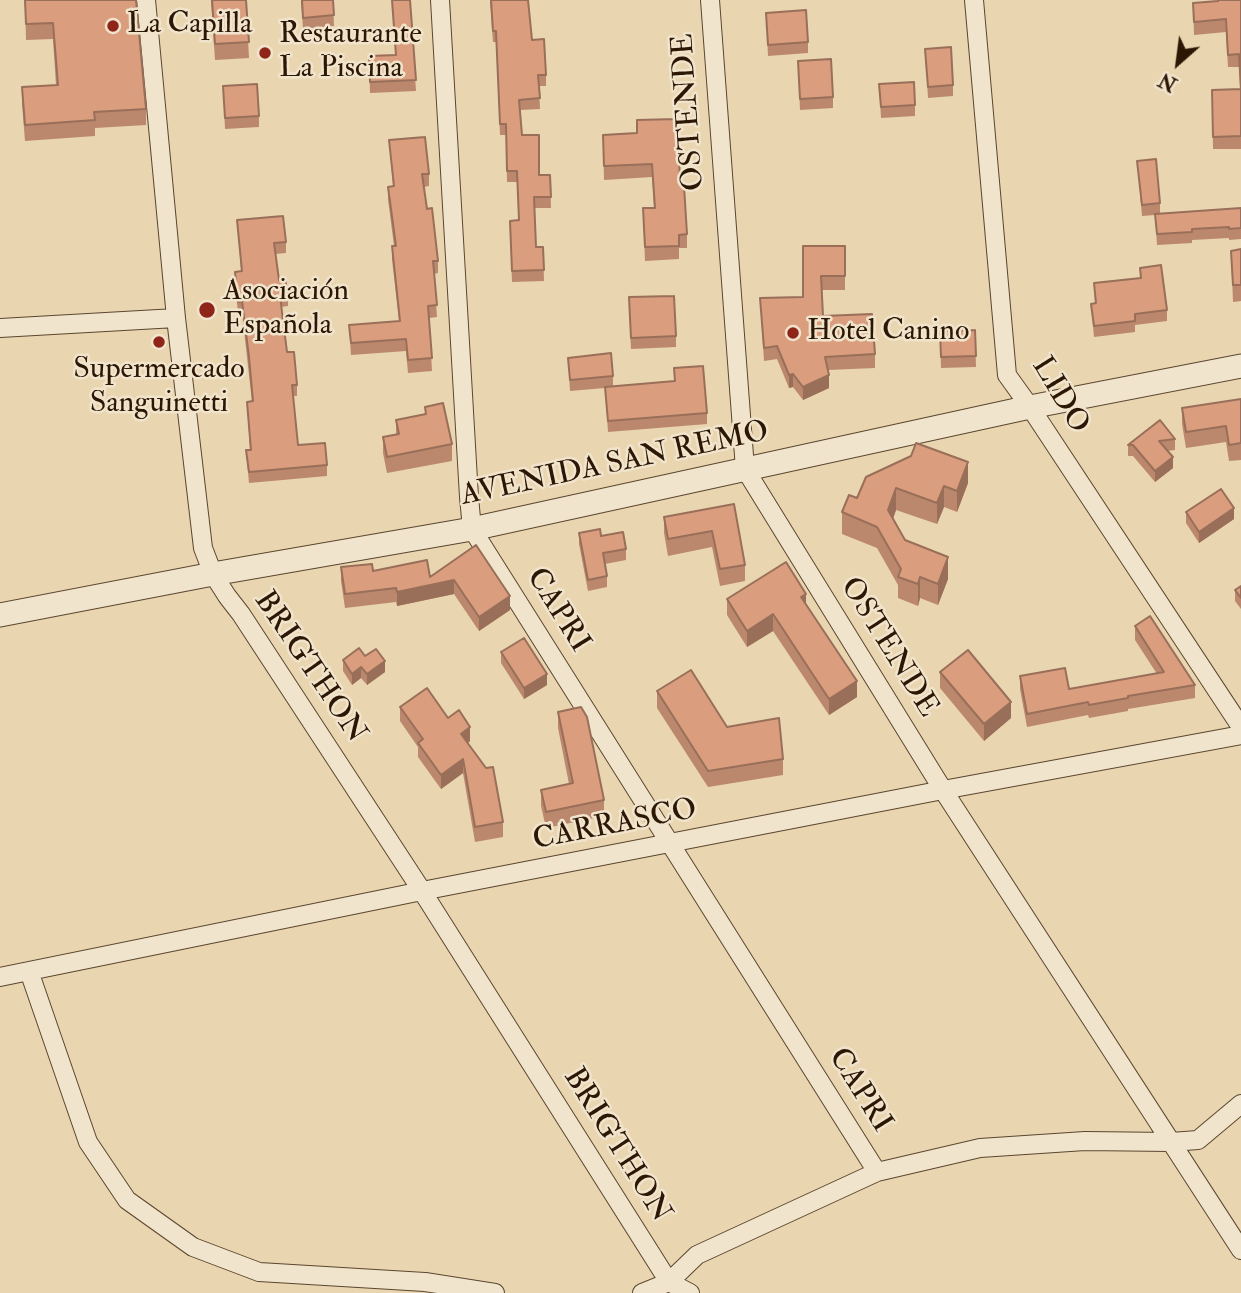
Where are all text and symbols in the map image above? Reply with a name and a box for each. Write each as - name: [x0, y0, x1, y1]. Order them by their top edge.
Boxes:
- place label: La Capilla: [127, 8, 252, 44]
- marker: La Capilla: [105, 18, 121, 34]
- place label: Restaurante La Piscina: [279, 18, 422, 88]
- north arrow: [1143, 28, 1213, 98]
- street label: OSTENDE: [667, 32, 713, 192]
- marker: Restaurante La Piscina: [257, 45, 273, 61]
- text: N: [1155, 67, 1181, 96]
- place label: Asociación Española: [223, 275, 349, 346]
- marker: Asociación Española: [197, 300, 217, 320]
- place label: Hotel Canino: [807, 315, 969, 351]
- marker: Hotel Canino: [785, 325, 801, 341]
- marker: Supermercado Sanguinetti: [151, 334, 167, 350]
- street label: LIDO: [1022, 351, 1096, 441]
- place label: Supermercado Sanguinetti: [73, 353, 245, 424]
- street label: AVENIDA SAN REMO: [458, 415, 772, 515]
- street label: CAPRI: [517, 562, 597, 660]
- street label: OSTENDE: [831, 572, 945, 724]
- street label: BRIGTHON: [245, 585, 373, 751]
- street label: CARRASCO: [530, 792, 700, 860]
- street label: CAPRI: [819, 1042, 899, 1140]
- street label: BRIGTHON: [554, 1062, 678, 1230]

